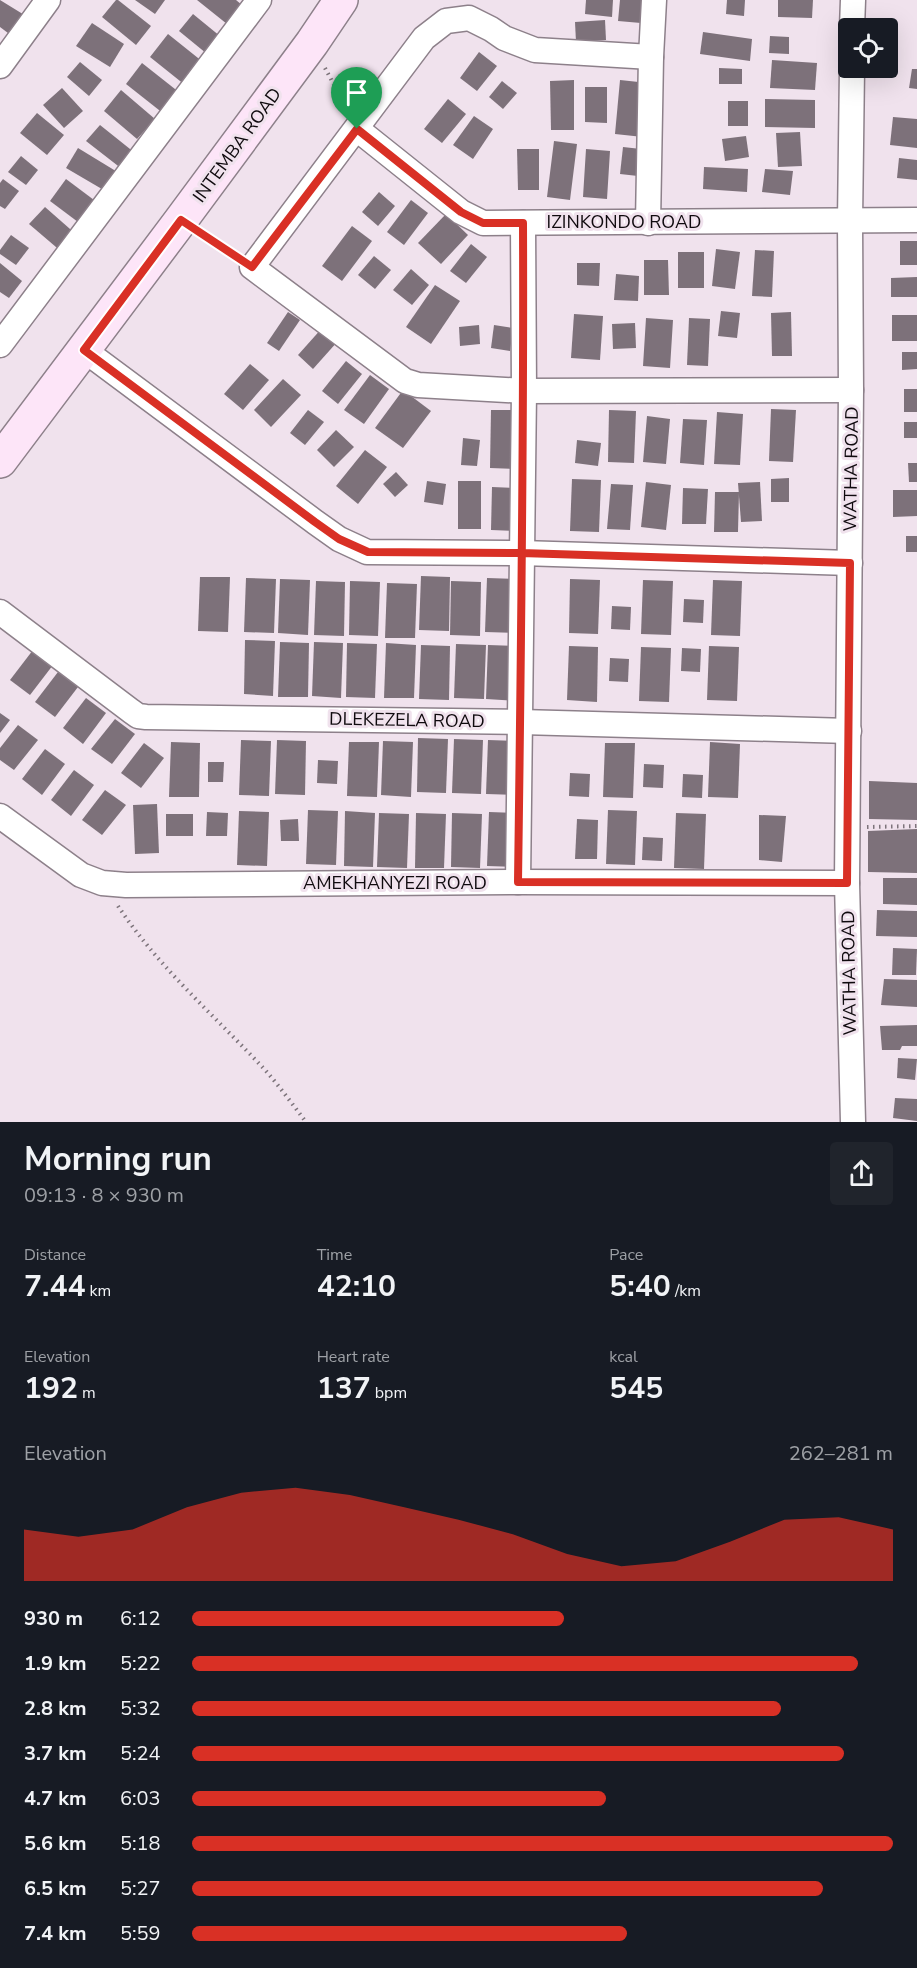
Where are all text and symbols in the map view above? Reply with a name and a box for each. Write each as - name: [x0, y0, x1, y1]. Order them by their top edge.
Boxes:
- map controls: [838, 18, 898, 78]
- button: locate: [838, 18, 898, 78]
- pin: [331, 67, 382, 129]
- icon: arrive: [340, 76, 373, 109]
- street label: INTEMBA ROAD: [187, 83, 287, 207]
- street label: IZINKONDO ROAD: [547, 210, 701, 234]
- street label: WATHA ROAD: [838, 406, 864, 532]
- street label: DLEKEZELA ROAD: [329, 707, 485, 733]
- street label: AMEKHANYEZI ROAD: [303, 871, 487, 895]
- street label: WATHA ROAD: [836, 910, 862, 1036]
- text: Morning run: [24, 1137, 212, 1182]
- button: share: [830, 1142, 893, 1205]
- text: 09:13 · 8 × 930 m: [24, 1182, 184, 1209]
- text: Distance: [24, 1244, 86, 1266]
- text: Time: [317, 1244, 352, 1266]
- text: Pace: [609, 1244, 643, 1266]
- text: 7.44: [24, 1266, 85, 1307]
- text: 42:10: [317, 1266, 396, 1307]
- text: 5:40: [609, 1266, 671, 1307]
- text: km: [85, 1280, 111, 1302]
- text: /km: [671, 1280, 701, 1302]
- text: Elevation: [24, 1346, 90, 1368]
- text: Heart rate: [317, 1346, 390, 1368]
- text: kcal: [609, 1346, 638, 1368]
- text: 192: [24, 1368, 78, 1409]
- text: 137: [317, 1368, 371, 1409]
- text: 545: [609, 1368, 663, 1409]
- text: m: [78, 1382, 96, 1404]
- text: bpm: [371, 1382, 407, 1404]
- text: Elevation: [24, 1440, 107, 1467]
- text: 262–281 m: [789, 1440, 893, 1467]
- text: 930 m: [24, 1605, 83, 1632]
- text: 6:12: [120, 1605, 161, 1632]
- text: 1.9 km: [24, 1650, 87, 1677]
- text: 5:22: [120, 1650, 161, 1677]
- text: 2.8 km: [24, 1695, 87, 1722]
- text: 5:32: [120, 1695, 161, 1722]
- text: 3.7 km: [24, 1740, 87, 1767]
- text: 5:24: [120, 1740, 161, 1767]
- text: 4.7 km: [24, 1785, 87, 1812]
- text: 6:03: [120, 1785, 161, 1812]
- text: 5.6 km: [24, 1830, 87, 1857]
- text: 5:18: [120, 1830, 161, 1857]
- text: 6.5 km: [24, 1875, 87, 1902]
- text: 5:27: [120, 1875, 161, 1902]
- text: 7.4 km: [24, 1920, 87, 1947]
- text: 5:59: [120, 1920, 161, 1947]

